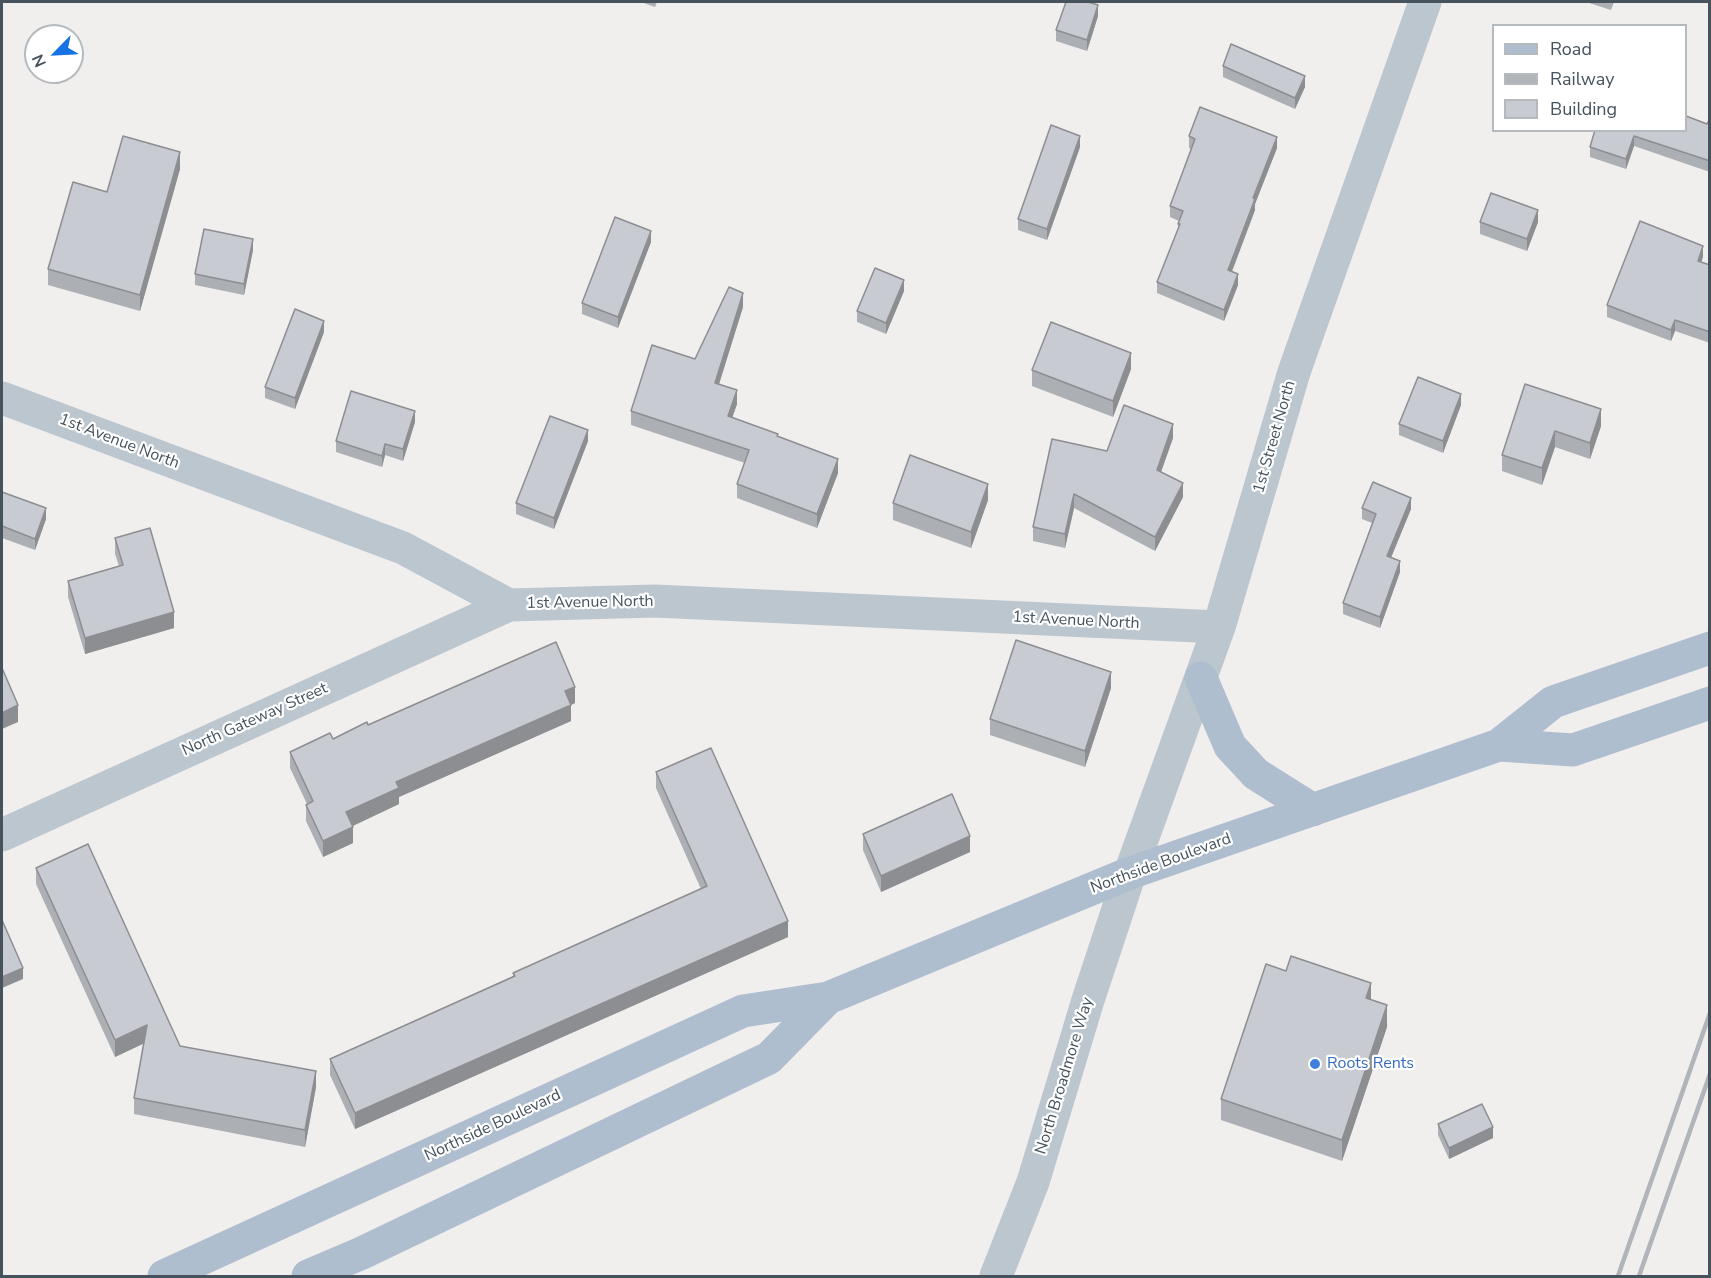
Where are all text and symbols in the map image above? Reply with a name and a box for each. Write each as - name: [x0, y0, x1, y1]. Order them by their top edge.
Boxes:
- north arrow: [24, 24, 84, 84]
- legend: [1492, 24, 1687, 132]
- text: Road: [1550, 37, 1592, 61]
- text: N: [27, 51, 52, 70]
- text: Railway: [1550, 67, 1615, 91]
- text: Building: [1550, 97, 1617, 121]
- street label: 1st Street North: [1250, 378, 1300, 496]
- street label: 1st Avenue North: [56, 410, 182, 474]
- street label: 1st Avenue North: [526, 592, 654, 614]
- street label: 1st Avenue North: [1012, 608, 1140, 634]
- street label: North Gateway Street: [179, 679, 331, 761]
- street label: Northside Boulevard: [1088, 830, 1234, 898]
- street label: North Broadmore Way: [1032, 995, 1098, 1157]
- place label: Roots Rents: [1327, 1054, 1414, 1074]
- marker: Roots Rents: [1308, 1057, 1322, 1071]
- street label: Northside Boulevard: [422, 1086, 564, 1166]

